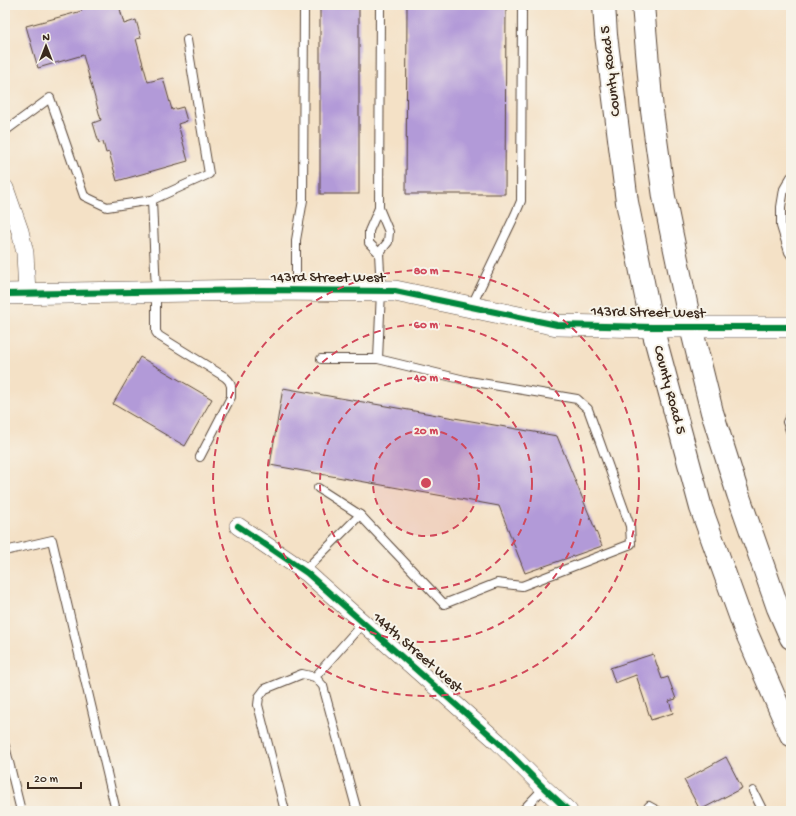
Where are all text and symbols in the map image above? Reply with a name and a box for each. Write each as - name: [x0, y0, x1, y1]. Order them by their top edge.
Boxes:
- street label: County Road 5: [596, 24, 625, 117]
- north arrow: [26, 26, 66, 66]
- text: N: [42, 32, 50, 44]
- text: 80 m: [414, 265, 439, 279]
- street label: 143rd Street West: [270, 269, 387, 287]
- street label: 143rd Street West: [590, 303, 707, 323]
- text: 60 m: [414, 319, 439, 333]
- street label: County Road 5: [648, 344, 690, 437]
- text: 40 m: [413, 372, 438, 386]
- text: 20 m: [414, 425, 439, 439]
- centre of rings: [419, 476, 433, 490]
- street label: 144th Street West: [367, 608, 467, 698]
- scale bar: [28, 764, 81, 790]
- text: 20 m: [34, 773, 59, 787]

